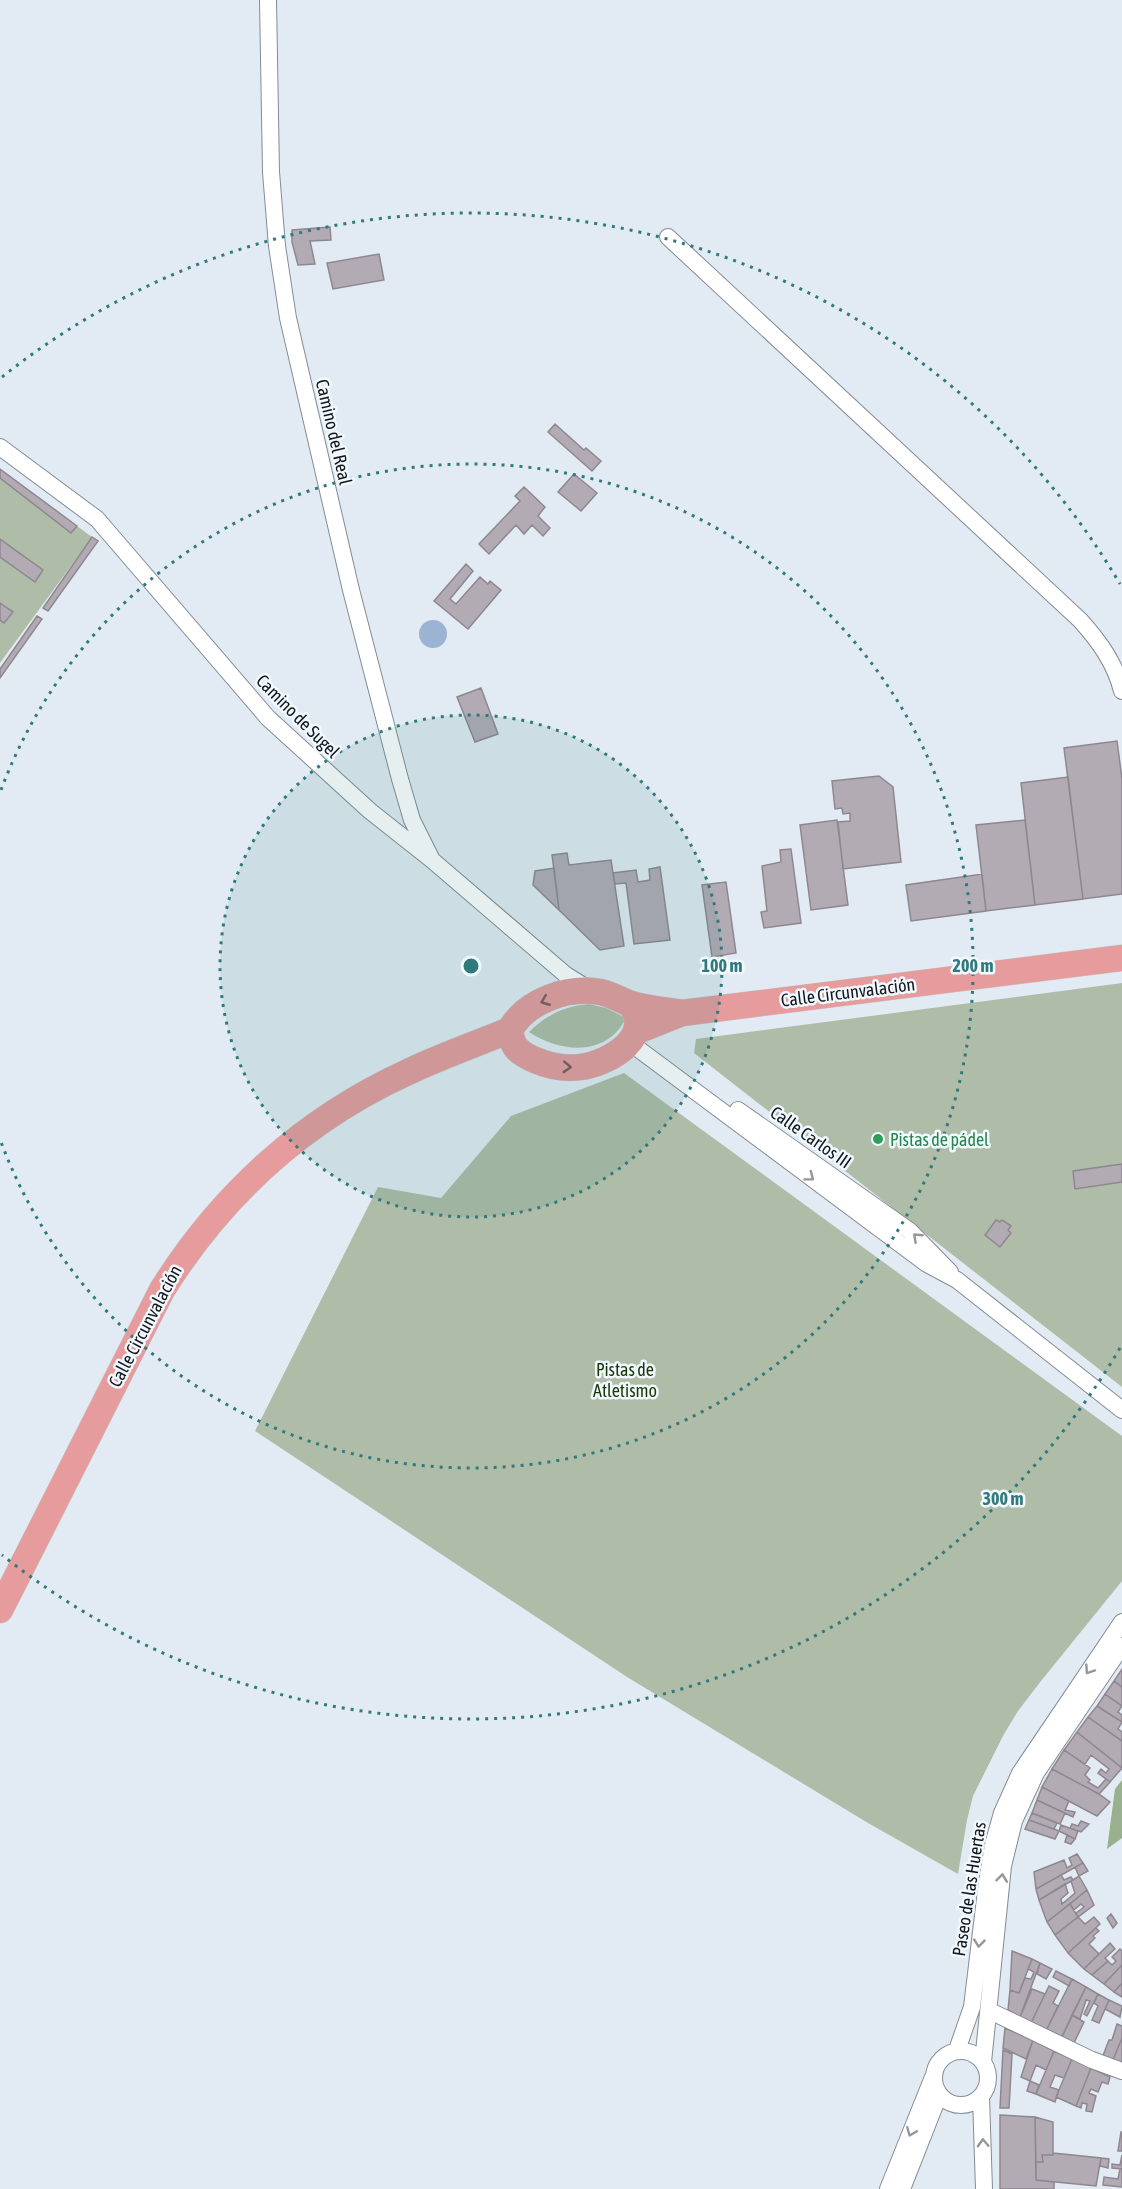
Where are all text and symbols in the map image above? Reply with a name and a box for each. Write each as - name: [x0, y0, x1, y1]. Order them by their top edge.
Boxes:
- street label: Camino del Real: [312, 377, 356, 487]
- street label: Camino de Sugel: [252, 670, 344, 762]
- text: 100 m: [702, 955, 742, 976]
- text: 200 m: [953, 955, 993, 976]
- centre of rings: [461, 956, 481, 976]
- street label: Calle Circunvalación: [780, 973, 916, 1011]
- one-way arrow: [541, 994, 552, 1006]
- one-way arrow: [563, 1060, 572, 1073]
- street label: Calle Carlos III: [767, 1101, 855, 1173]
- place label: Pistas de pádel: [890, 1129, 989, 1150]
- marker: Pistas de pádel: [871, 1132, 885, 1146]
- one-way arrow: [804, 1170, 815, 1181]
- one-way arrow: [913, 1234, 924, 1245]
- street label: Calle Circunvalación: [104, 1262, 186, 1390]
- park label: Pistas de Atletismo: [593, 1359, 657, 1401]
- text: 300 m: [983, 1488, 1023, 1509]
- one-way arrow: [1085, 1663, 1096, 1674]
- street label: Paseo de las Huertas: [948, 1820, 990, 1958]
- one-way arrow: [995, 1873, 1007, 1883]
- one-way arrow: [973, 1938, 986, 1948]
- one-way arrow: [906, 2125, 918, 2136]
- one-way arrow: [976, 2139, 989, 2148]

